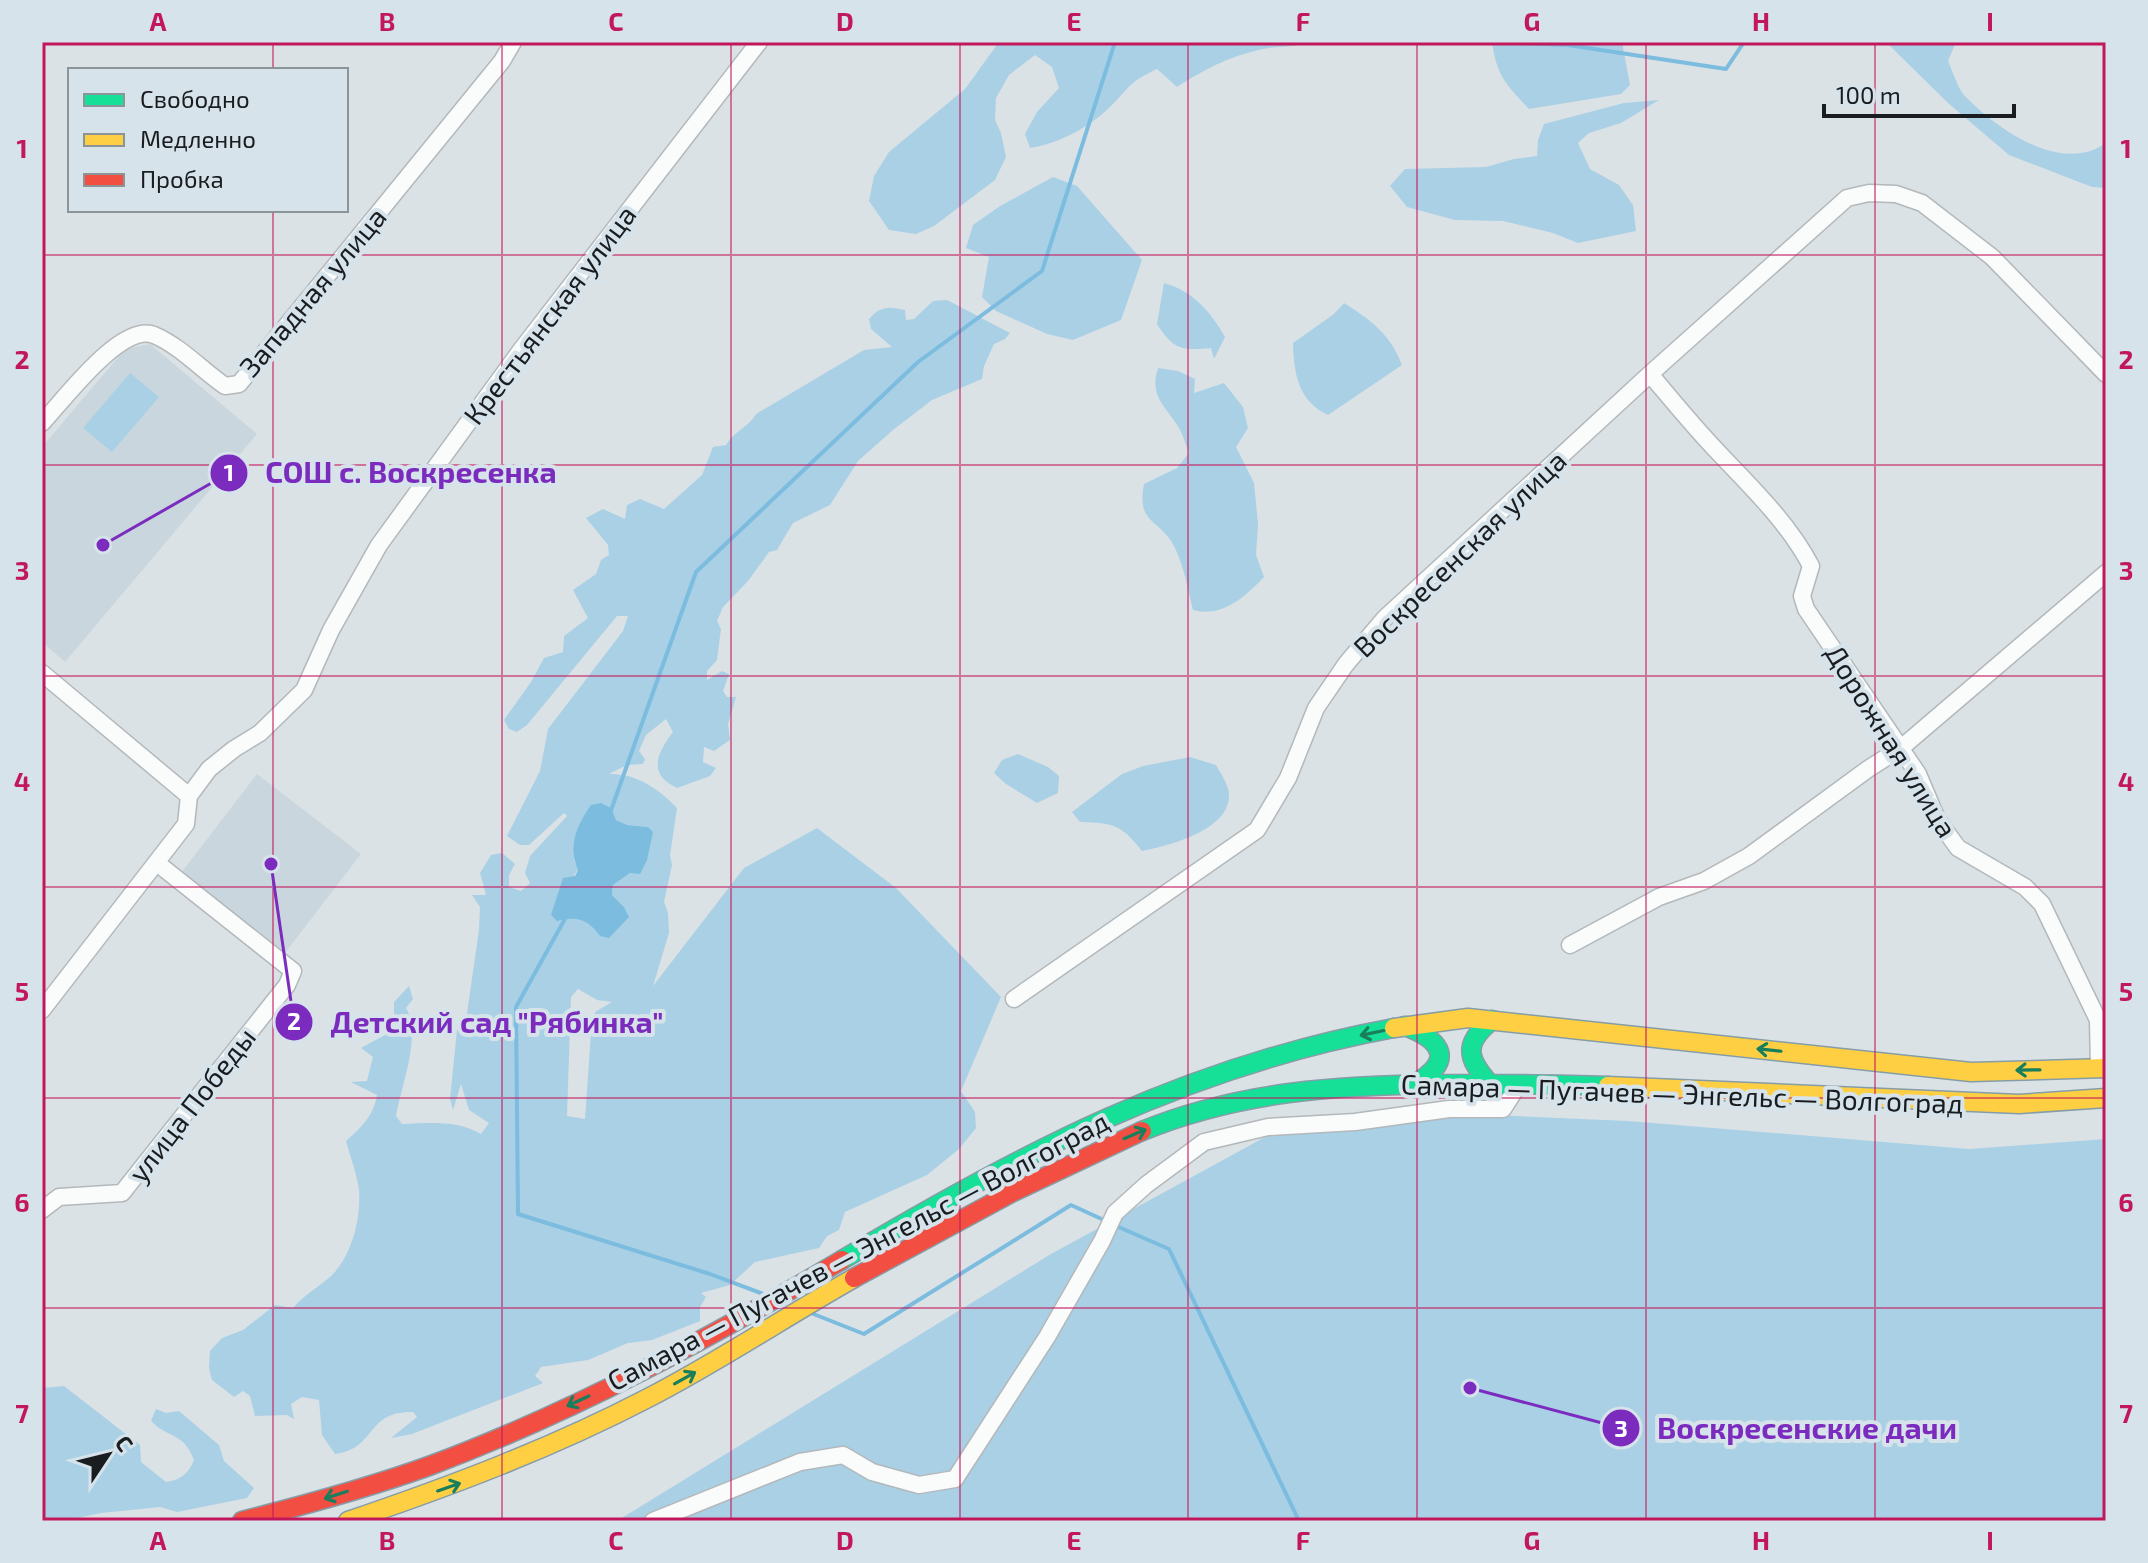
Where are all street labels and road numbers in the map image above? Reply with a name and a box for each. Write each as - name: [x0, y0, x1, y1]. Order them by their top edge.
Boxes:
- street label: Крестьянская улица: [456, 198, 643, 431]
- street label: Западная улица: [232, 200, 393, 383]
- street label: Воскресенская улица: [1346, 443, 1573, 664]
- street label: Дорожная улица: [1819, 638, 1965, 843]
- street label: улица Победы: [120, 1020, 262, 1188]
- street label: Самара — Пугачев — Энгельс — Волгоград: [1400, 1066, 1964, 1120]
- street label: Самара — Пугачев — Энгельс — Волгоград: [601, 1103, 1114, 1397]

